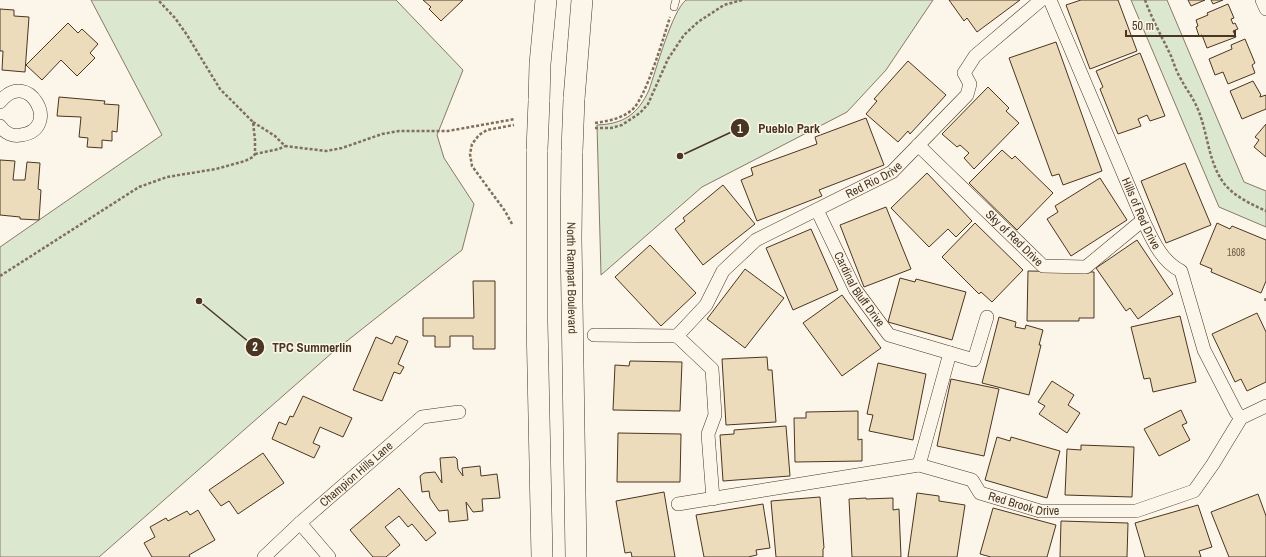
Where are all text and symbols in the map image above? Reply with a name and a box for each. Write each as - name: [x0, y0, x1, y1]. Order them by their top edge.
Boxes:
- scale bar: [1126, 12, 1235, 38]
- text: 50 m: [1132, 18, 1154, 34]
- callout: Pueblo Park: [730, 116, 828, 141]
- text: Pueblo Park: [758, 120, 820, 137]
- text: 1: [737, 121, 743, 137]
- street label: Red Rio Drive: [843, 158, 906, 202]
- street label: Hills of Red Drive: [1118, 175, 1164, 252]
- street label: Sky of Red Drive: [982, 207, 1047, 270]
- street label: North Rampart Boulevard: [563, 222, 581, 334]
- house number: 1608: [1227, 246, 1246, 259]
- street label: Cardinal Bluff Drive: [830, 249, 888, 330]
- callout: TPC Summerlin: [245, 335, 360, 360]
- text: 2: [252, 339, 258, 355]
- text: TPC Summerlin: [272, 339, 352, 356]
- street label: Champion Hills Lane: [316, 438, 396, 510]
- street label: Red Brook Drive: [986, 488, 1059, 519]

